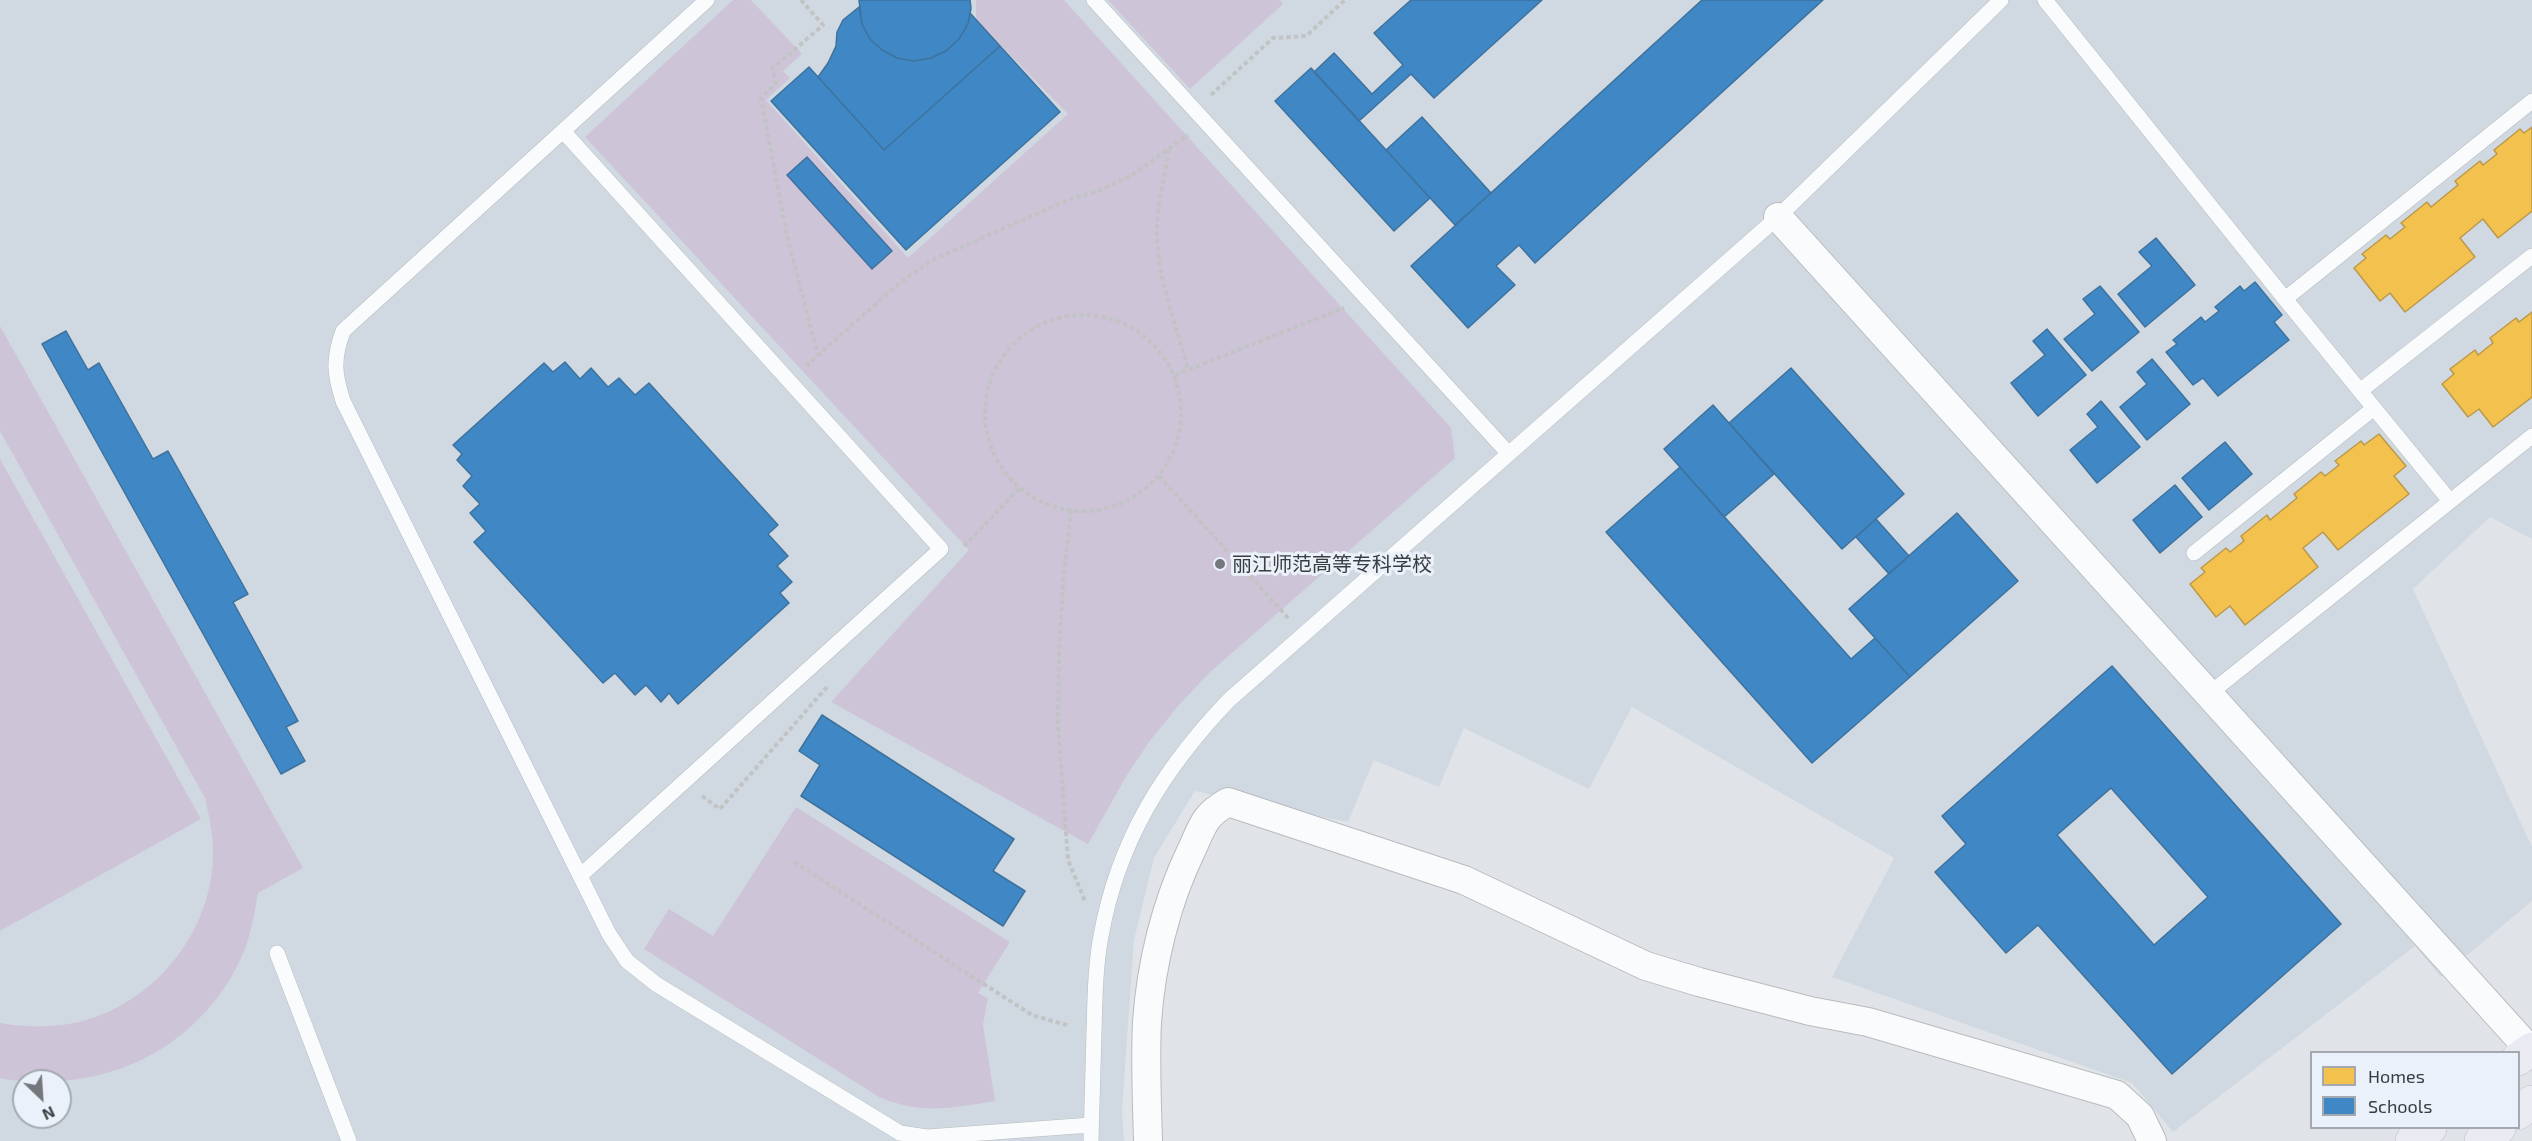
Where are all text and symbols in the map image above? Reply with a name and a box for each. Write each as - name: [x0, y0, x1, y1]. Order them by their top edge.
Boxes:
- place label: 丽江师范高等专科学校: [1232, 552, 1432, 576]
- marker: 丽江师范高等专科学校: [1213, 557, 1227, 571]
- legend: [2310, 1051, 2520, 1129]
- text: Homes: [2368, 1065, 2425, 1087]
- north arrow: [12, 1069, 72, 1129]
- text: Schools: [2368, 1095, 2432, 1117]
- text: N: [40, 1103, 58, 1125]

